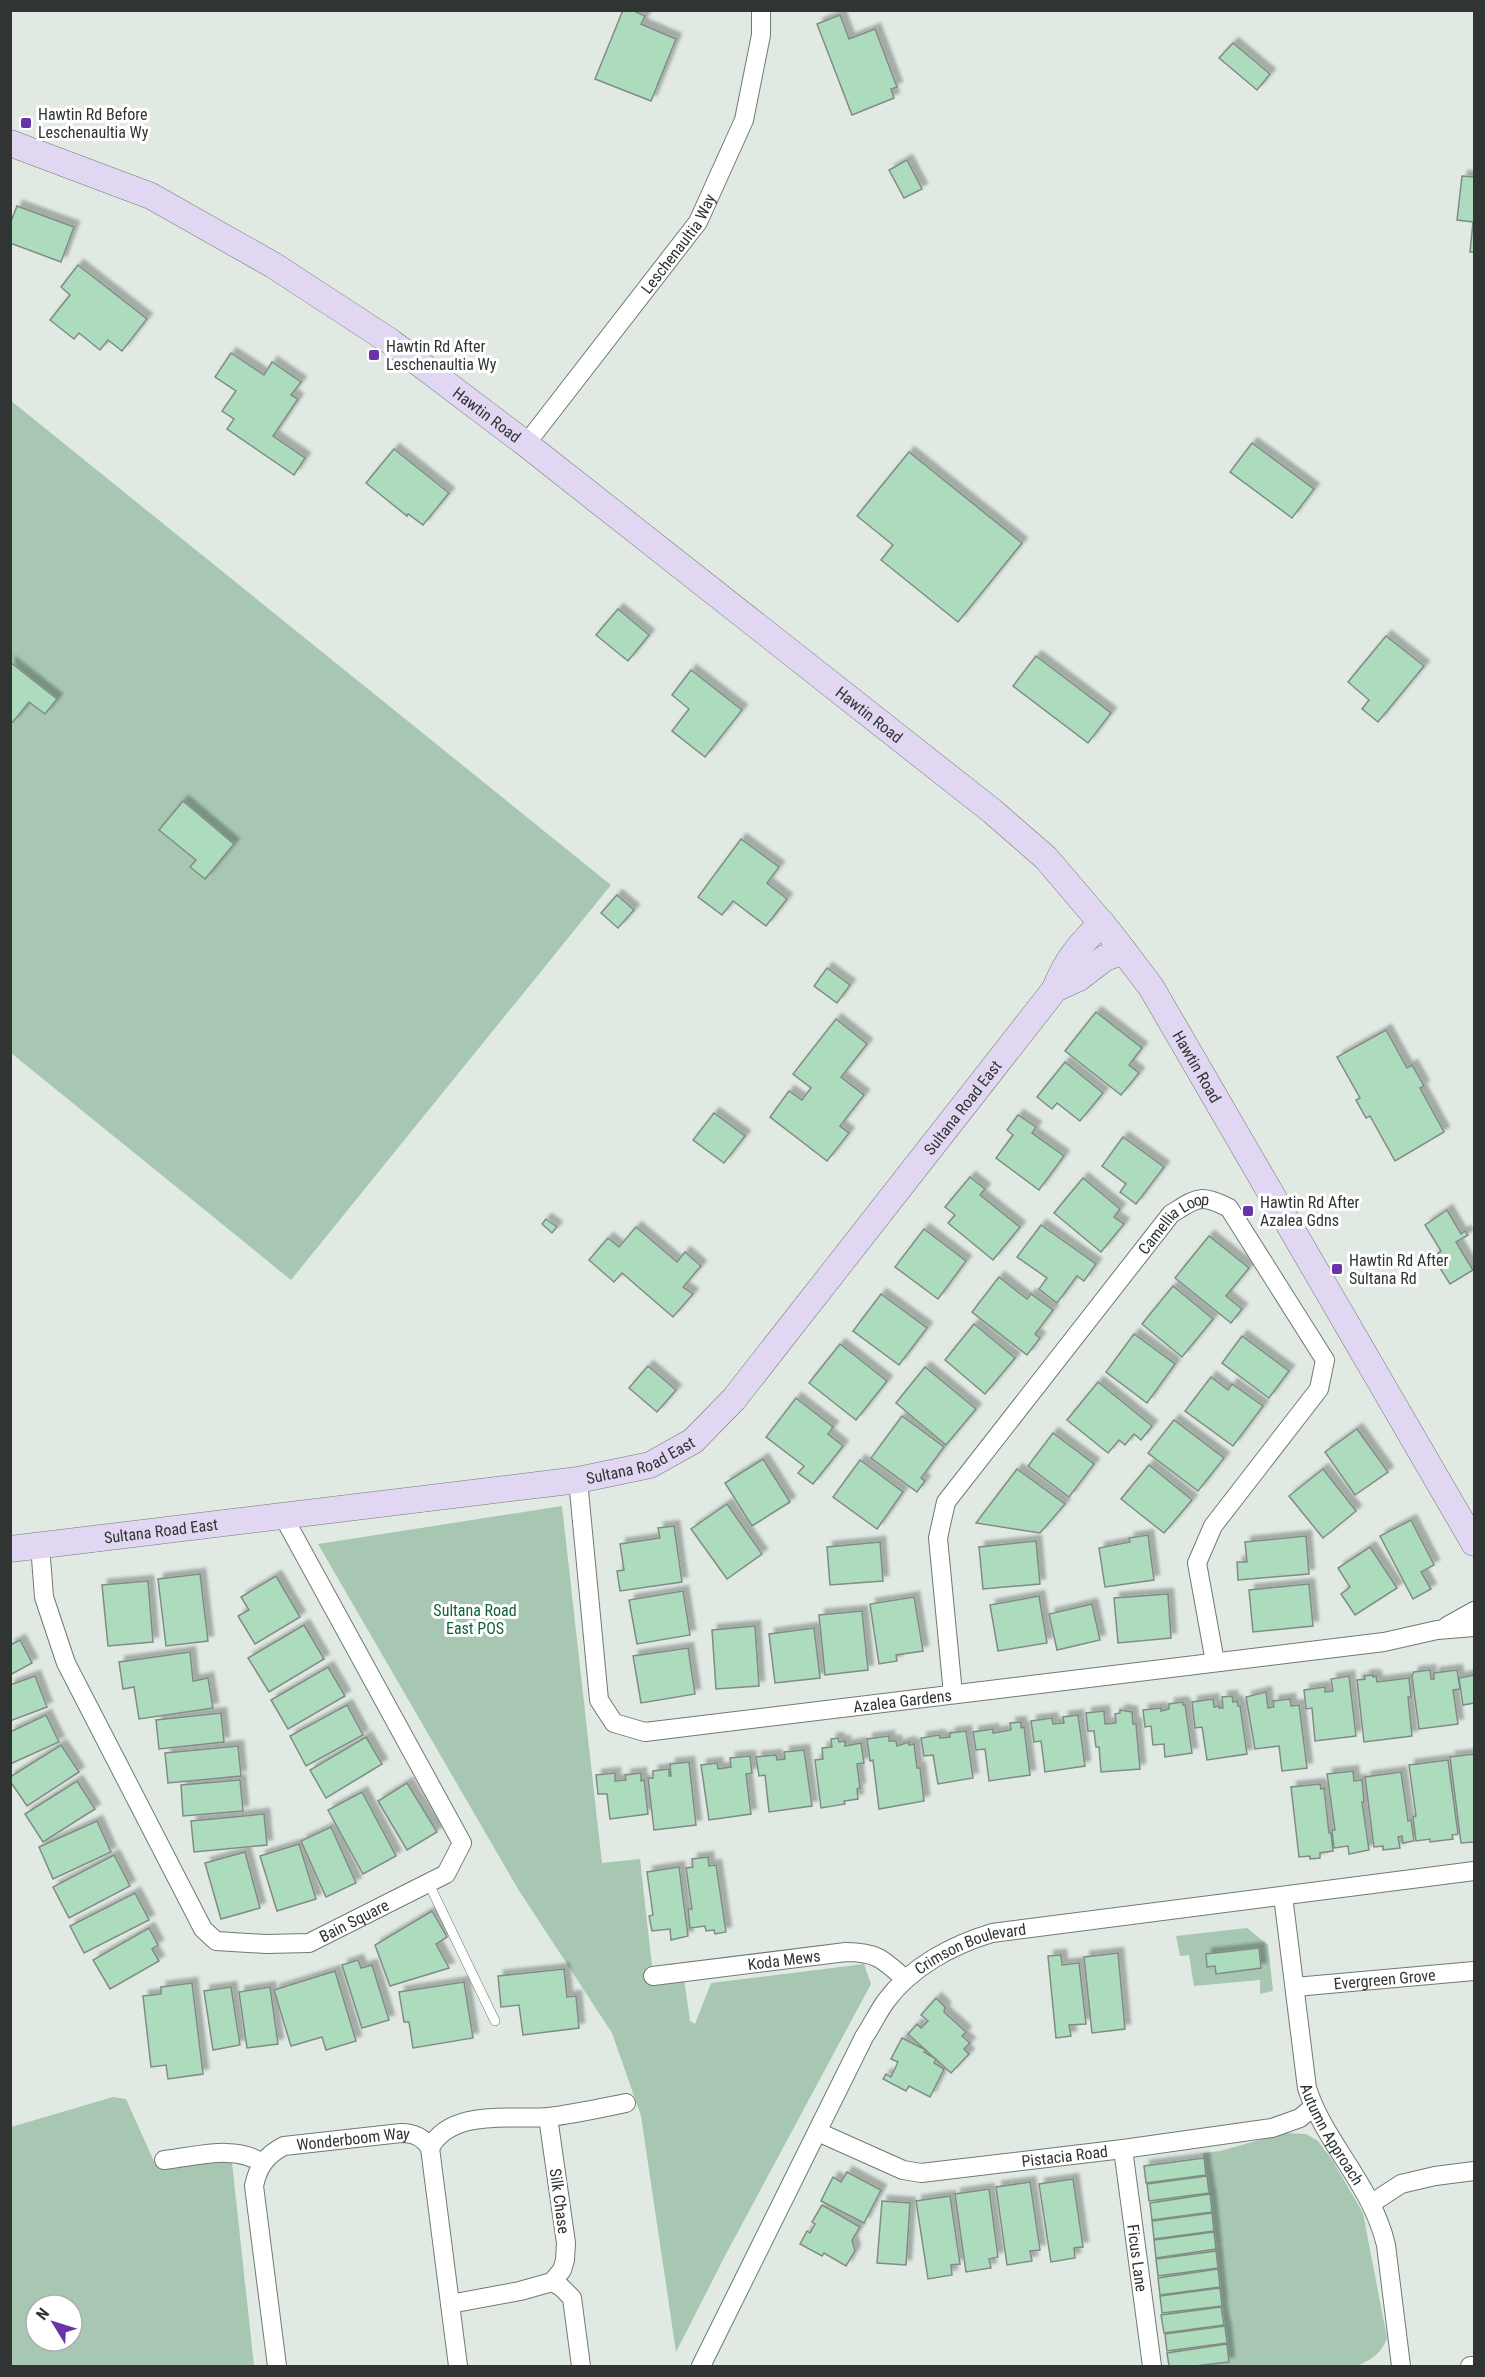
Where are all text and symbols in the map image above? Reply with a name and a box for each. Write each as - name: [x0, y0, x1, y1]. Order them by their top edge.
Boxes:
- place label: Hawtin Rd Before Leschenaultia Wy: [38, 105, 149, 142]
- marker: Hawtin Rd Before Leschenaultia Wy: [19, 116, 33, 130]
- street label: Leschenaultia Way: [637, 191, 720, 297]
- place label: Hawtin Rd After Leschenaultia Wy: [386, 337, 497, 374]
- marker: Hawtin Rd After Leschenaultia Wy: [367, 348, 381, 362]
- street label: Hawtin Road: [449, 383, 524, 447]
- street label: Hawtin Road: [832, 683, 906, 747]
- street label: Hawtin Road: [1168, 1027, 1225, 1106]
- street label: Sultana Road East: [920, 1056, 1006, 1159]
- street label: Camellia Loop: [1134, 1190, 1210, 1258]
- place label: Hawtin Rd After Azalea Gdns: [1260, 1193, 1359, 1230]
- marker: Hawtin Rd After Azalea Gdns: [1241, 1204, 1255, 1218]
- place label: Hawtin Rd After Sultana Rd: [1349, 1251, 1448, 1288]
- marker: Hawtin Rd After Sultana Rd: [1330, 1262, 1344, 1276]
- street label: Sultana Road East: [584, 1433, 698, 1488]
- street label: Sultana Road East: [103, 1515, 219, 1548]
- park label: Sultana Road East POS: [433, 1601, 517, 1638]
- street label: Azalea Gardens: [852, 1686, 953, 1717]
- street label: Bain Square: [316, 1895, 392, 1946]
- street label: Crimson Boulevard: [911, 1920, 1027, 1979]
- street label: Koda Mews: [747, 1946, 822, 1974]
- street label: Evergreen Grove: [1333, 1965, 1436, 1993]
- street label: Autumn Approach: [1296, 2081, 1367, 2189]
- street label: Wonderboom Way: [296, 2124, 411, 2155]
- street label: Pistacia Road: [1020, 2142, 1109, 2171]
- street label: Silk Chase: [546, 2167, 573, 2235]
- street label: Ficus Lane: [1123, 2223, 1151, 2293]
- north arrow: [24, 2293, 84, 2353]
- text: N: [32, 2304, 53, 2324]

